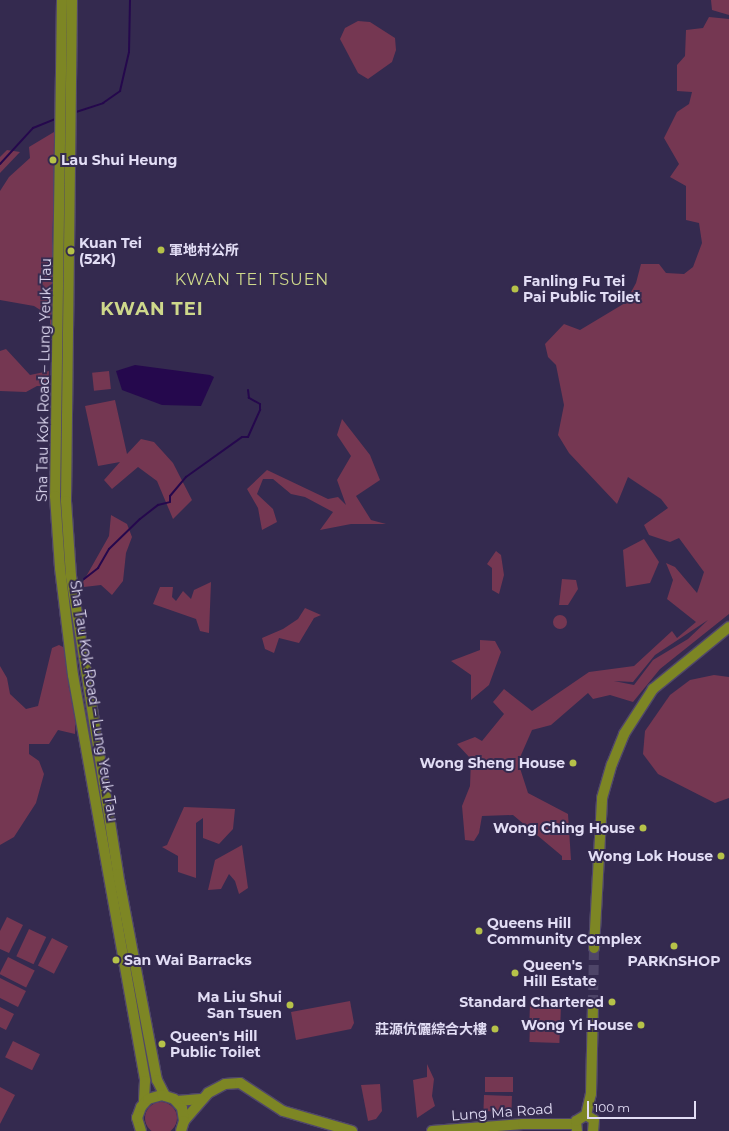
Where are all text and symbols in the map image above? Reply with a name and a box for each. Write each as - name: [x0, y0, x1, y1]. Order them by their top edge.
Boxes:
- place label: Lau Shui Heung: [61, 152, 177, 168]
- marker: Lau Shui Heung: [48, 155, 58, 165]
- place label: Kuan Tei (52K): [79, 235, 142, 268]
- place label: 軍地村公所: [169, 242, 239, 258]
- marker: 軍地村公所: [156, 245, 166, 255]
- marker: Kuan Tei (52K): [66, 246, 76, 256]
- street label: Sha Tau Kok Road – Lung Yeuk Tau: [33, 258, 55, 502]
- district label: KWAN TEI TSUEN: [175, 270, 329, 290]
- place label: Fanling Fu Tei Pai Public Toilet: [523, 273, 640, 306]
- marker: Fanling Fu Tei Pai Public Toilet: [510, 284, 520, 294]
- district label: KWAN TEI: [100, 298, 204, 320]
- street label: Sha Tau Kok Road – Lung Yeuk Tau: [67, 579, 121, 823]
- place label: Wong Sheng House: [419, 755, 565, 771]
- marker: Wong Sheng House: [568, 758, 578, 768]
- place label: Wong Ching House: [493, 820, 635, 836]
- marker: Wong Ching House: [638, 823, 648, 833]
- place label: Wong Lok House: [588, 848, 713, 864]
- marker: Wong Lok House: [716, 851, 726, 861]
- place label: Queens Hill Community Complex: [487, 915, 642, 948]
- marker: Queens Hill Community Complex: [474, 926, 484, 936]
- marker: PARKnSHOP: [669, 941, 679, 951]
- place label: San Wai Barracks: [124, 952, 252, 968]
- place label: PARKnSHOP: [628, 953, 720, 969]
- marker: San Wai Barracks: [111, 955, 121, 965]
- place label: Queen's Hill Estate: [523, 957, 597, 990]
- marker: Queen's Hill Estate: [510, 968, 520, 978]
- place label: Ma Liu Shui San Tsuen: [197, 989, 282, 1022]
- place label: Standard Chartered: [459, 994, 604, 1010]
- marker: Standard Chartered: [607, 997, 617, 1007]
- marker: Ma Liu Shui San Tsuen: [285, 1000, 295, 1010]
- place label: Wong Yi House: [521, 1017, 633, 1033]
- marker: Wong Yi House: [636, 1020, 646, 1030]
- place label: 莊源伉儷綜合大樓: [375, 1021, 487, 1037]
- marker: 莊源伉儷綜合大樓: [490, 1024, 500, 1034]
- place label: Queen's Hill Public Toilet: [170, 1028, 261, 1060]
- marker: Queen's Hill Public Toilet: [157, 1039, 167, 1049]
- scale bar: [589, 1093, 698, 1119]
- street label: Lung Ma Road: [450, 1100, 554, 1124]
- text: 100 m: [594, 1100, 630, 1115]

